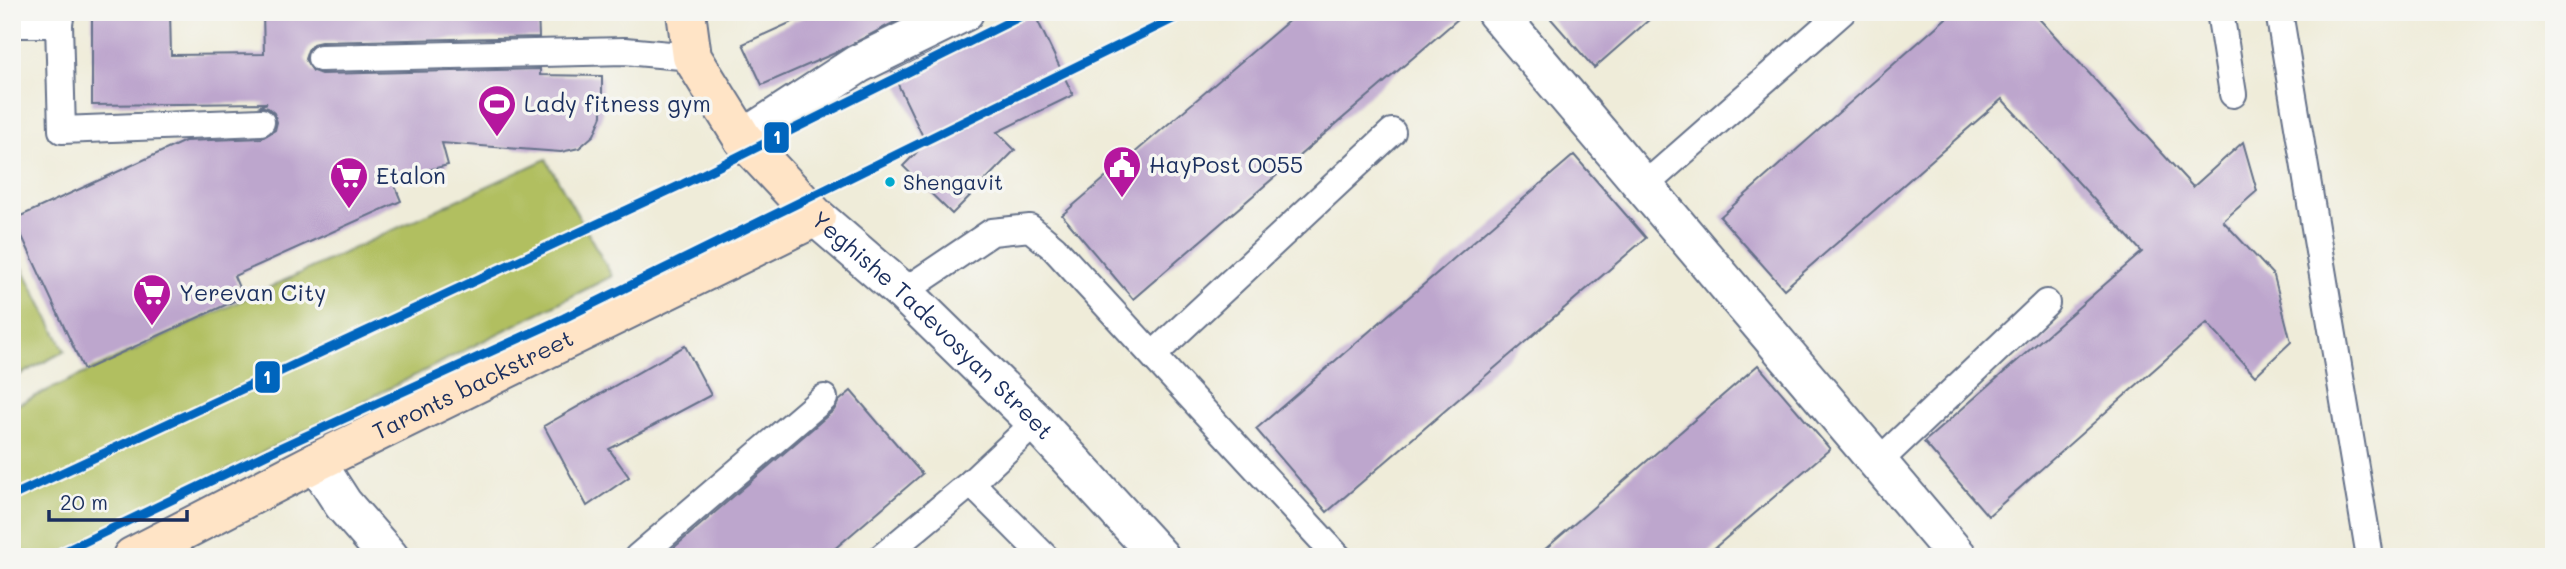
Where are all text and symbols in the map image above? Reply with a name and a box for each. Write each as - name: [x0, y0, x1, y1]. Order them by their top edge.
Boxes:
- sports icon: Lady fitness gym: [476, 83, 518, 138]
- place label: Lady fitness gym: [524, 88, 711, 118]
- line badge: 1: [763, 121, 790, 154]
- text: 1: [773, 124, 781, 149]
- public building icon: HayPost 0055: [1101, 144, 1143, 199]
- place label: HayPost 0055: [1149, 149, 1303, 179]
- supermarket icon: Etalon: [328, 155, 370, 210]
- place label: Etalon: [376, 160, 446, 190]
- place label: Shengavit: [903, 168, 1003, 195]
- marker: Shengavit: [883, 175, 897, 189]
- street label: Yeghishe Tadevosyan Street: [806, 204, 1060, 445]
- supermarket icon: Yerevan City: [131, 272, 173, 327]
- place label: Yerevan City: [179, 277, 326, 307]
- street label: Taronts backstreet: [367, 322, 578, 446]
- line badge: 1: [254, 360, 281, 394]
- text: 1: [263, 364, 271, 389]
- scale bar: [49, 478, 187, 522]
- text: 20 m: [60, 488, 108, 515]

